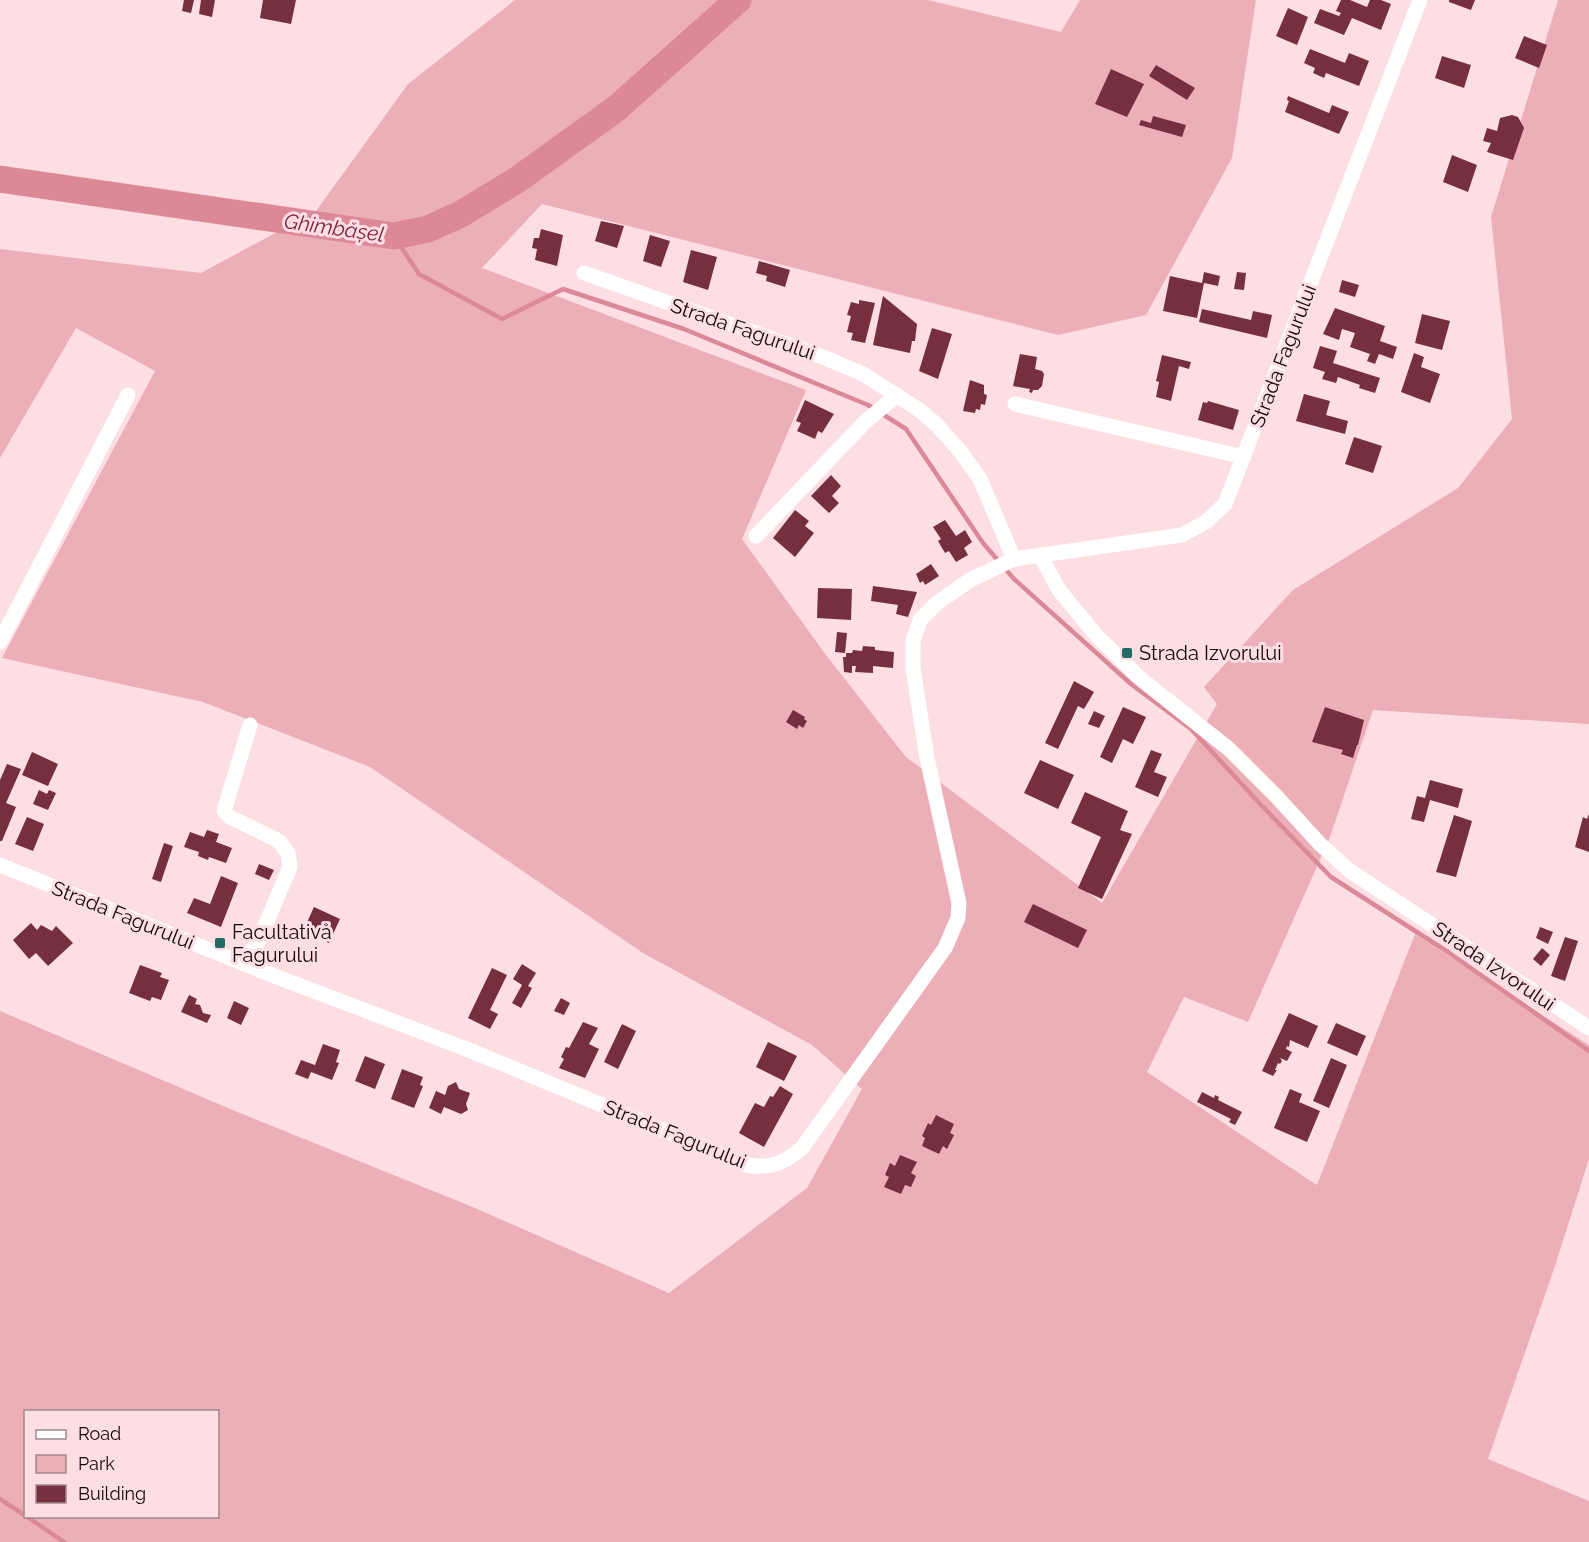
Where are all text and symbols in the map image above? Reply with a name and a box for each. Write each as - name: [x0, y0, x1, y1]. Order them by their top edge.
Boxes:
- water label: Ghimbășel: [282, 208, 386, 247]
- street label: Strada Fagurului: [1245, 281, 1321, 431]
- street label: Strada Fagurului: [668, 293, 818, 365]
- place label: Strada Izvorului: [1139, 641, 1282, 665]
- marker: Strada Izvorului: [1120, 646, 1134, 660]
- street label: Strada Fagurului: [48, 876, 198, 954]
- street label: Strada Izvorului: [1428, 916, 1560, 1016]
- place label: Facultativă Fagurului: [232, 920, 332, 967]
- marker: Facultativă Fagurului: [213, 936, 227, 950]
- street label: Strada Fagurului: [600, 1095, 750, 1173]
- legend: [24, 1410, 219, 1518]
- text: Road: [78, 1423, 121, 1444]
- text: Park: [78, 1453, 115, 1474]
- text: Building: [78, 1483, 146, 1504]

